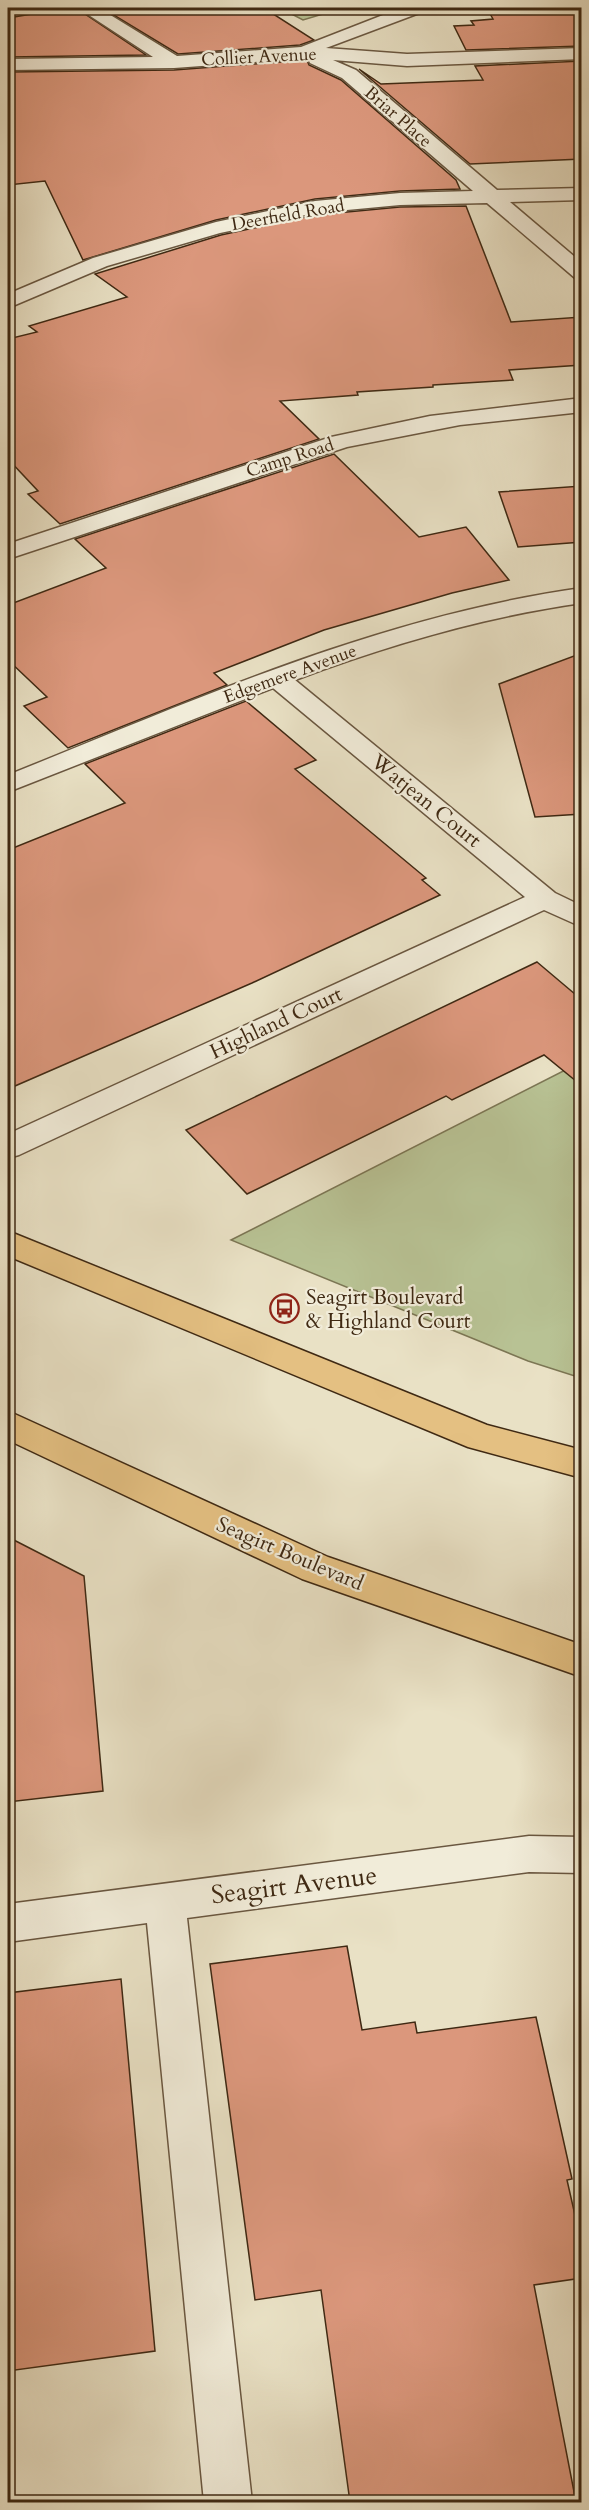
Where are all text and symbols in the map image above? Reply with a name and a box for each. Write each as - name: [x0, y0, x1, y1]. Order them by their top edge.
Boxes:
- street label: Collier Avenue: [201, 41, 317, 73]
- street label: Briar Place: [359, 81, 437, 153]
- street label: Deerfield Road: [229, 193, 347, 237]
- street label: Camp Road: [243, 432, 337, 484]
- street label: Edgemere Avenue: [220, 638, 360, 710]
- street label: Watjean Court: [364, 747, 488, 855]
- street label: Highland Court: [205, 979, 347, 1066]
- place label: Seagirt Boulevard & Highland Court: [306, 1283, 471, 1336]
- bus stop icon: Seagirt Boulevard & Highland Court: [269, 1293, 301, 1325]
- street label: Seagirt Boulevard: [212, 1510, 368, 1598]
- street label: Seagirt Avenue: [209, 1857, 379, 1913]

